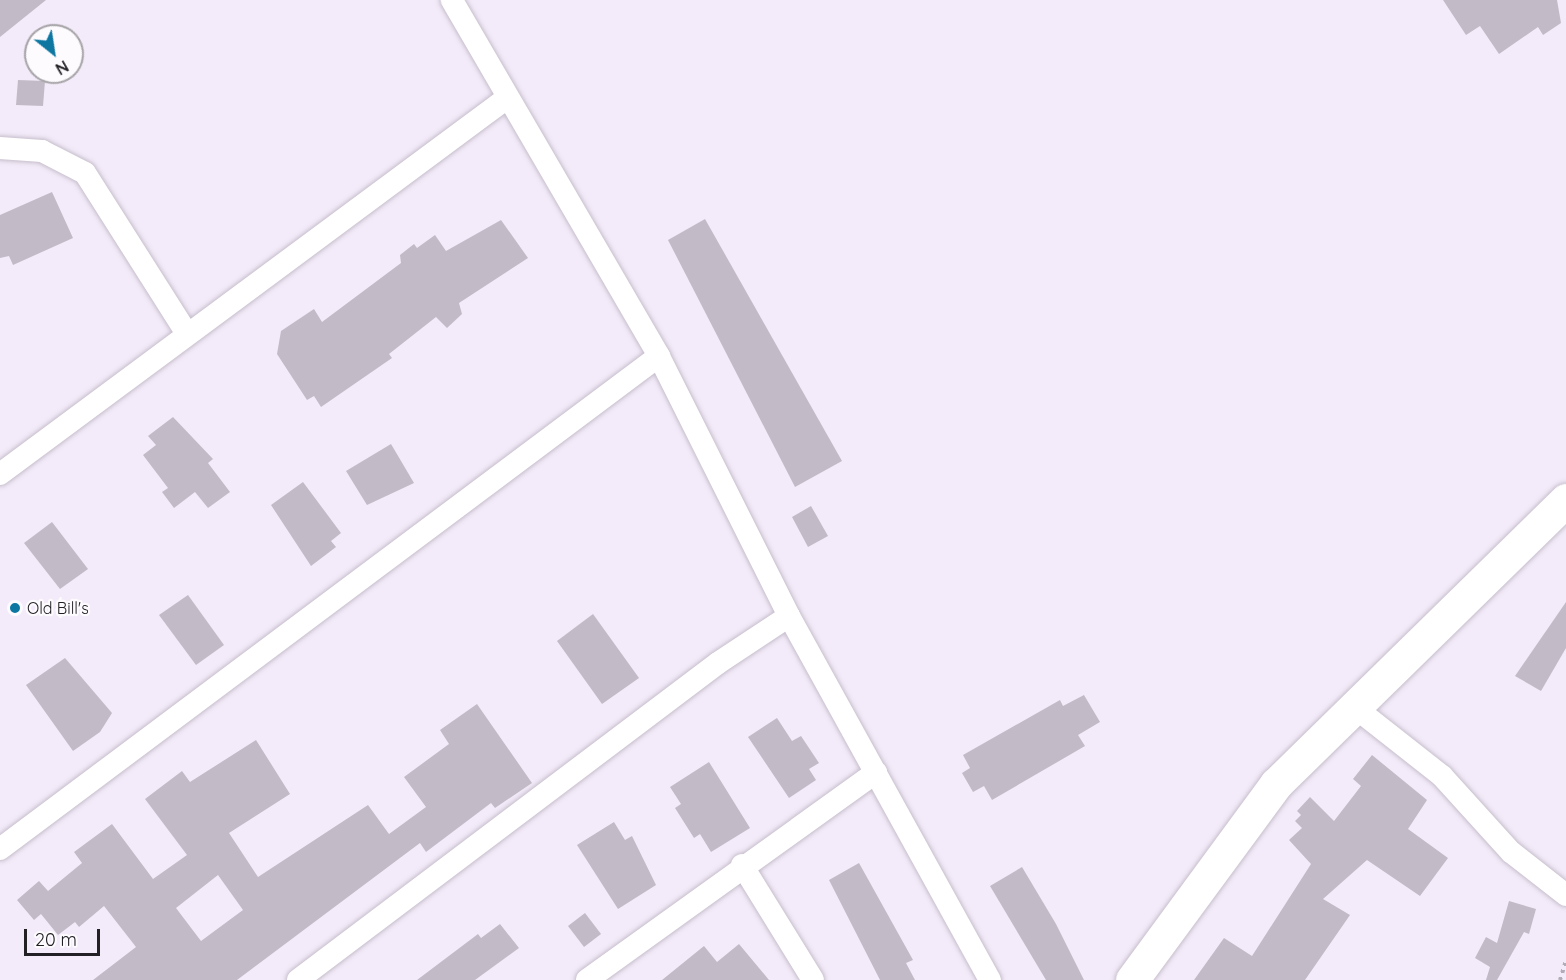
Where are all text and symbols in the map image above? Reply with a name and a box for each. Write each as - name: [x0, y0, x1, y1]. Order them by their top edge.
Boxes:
- north arrow: [24, 24, 84, 84]
- text: N: [52, 56, 72, 79]
- place label: Old Bill's: [27, 598, 89, 618]
- marker: Old Bill's: [8, 601, 22, 615]
- scale bar: [27, 917, 104, 955]
- text: 20 m: [35, 928, 77, 951]

